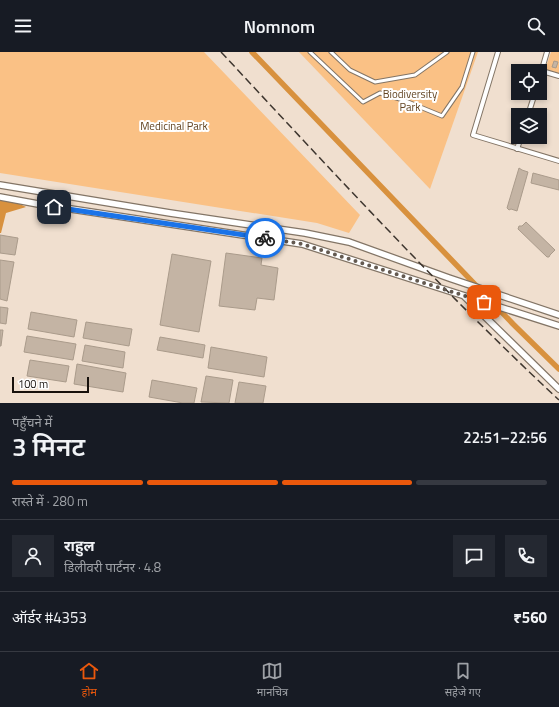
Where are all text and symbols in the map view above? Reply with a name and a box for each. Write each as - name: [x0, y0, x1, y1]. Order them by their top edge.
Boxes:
- text: Nomnom: [244, 13, 315, 40]
- icon: menu: [12, 15, 34, 37]
- icon: search: [525, 15, 547, 37]
- map controls: [511, 64, 547, 144]
- button: locate: [511, 64, 547, 100]
- park label: Biodiversity Park: [383, 86, 438, 115]
- button: layers: [511, 108, 547, 144]
- park label: Medicinal Park: [140, 118, 209, 134]
- pin: [37, 190, 71, 224]
- icon: home: [43, 196, 65, 218]
- courier: [245, 218, 285, 258]
- icon: bike: [254, 227, 276, 249]
- pin: [467, 285, 501, 319]
- icon: bag: [473, 291, 495, 313]
- scale bar: [12, 375, 89, 394]
- text: 100 m: [18, 376, 48, 392]
- text: पहुँचने में: [12, 412, 52, 432]
- text: 22:51–22:56: [463, 426, 547, 449]
- text: 3 मिनट: [12, 427, 85, 466]
- text: रास्ते में · 280 m: [12, 491, 88, 511]
- text: राहुल: [64, 534, 95, 557]
- button: person: [12, 535, 54, 577]
- button: chat: [453, 535, 495, 577]
- button: phone: [505, 535, 547, 577]
- text: डिलीवरी पार्टनर · 4.8: [64, 557, 161, 577]
- text: ऑर्डर #4353: [12, 606, 87, 629]
- text: ₹560: [513, 606, 547, 629]
- tab: होम: [78, 660, 100, 700]
- tab: मानचित्र: [257, 660, 288, 700]
- tab: सहेजे गए: [445, 660, 481, 700]

